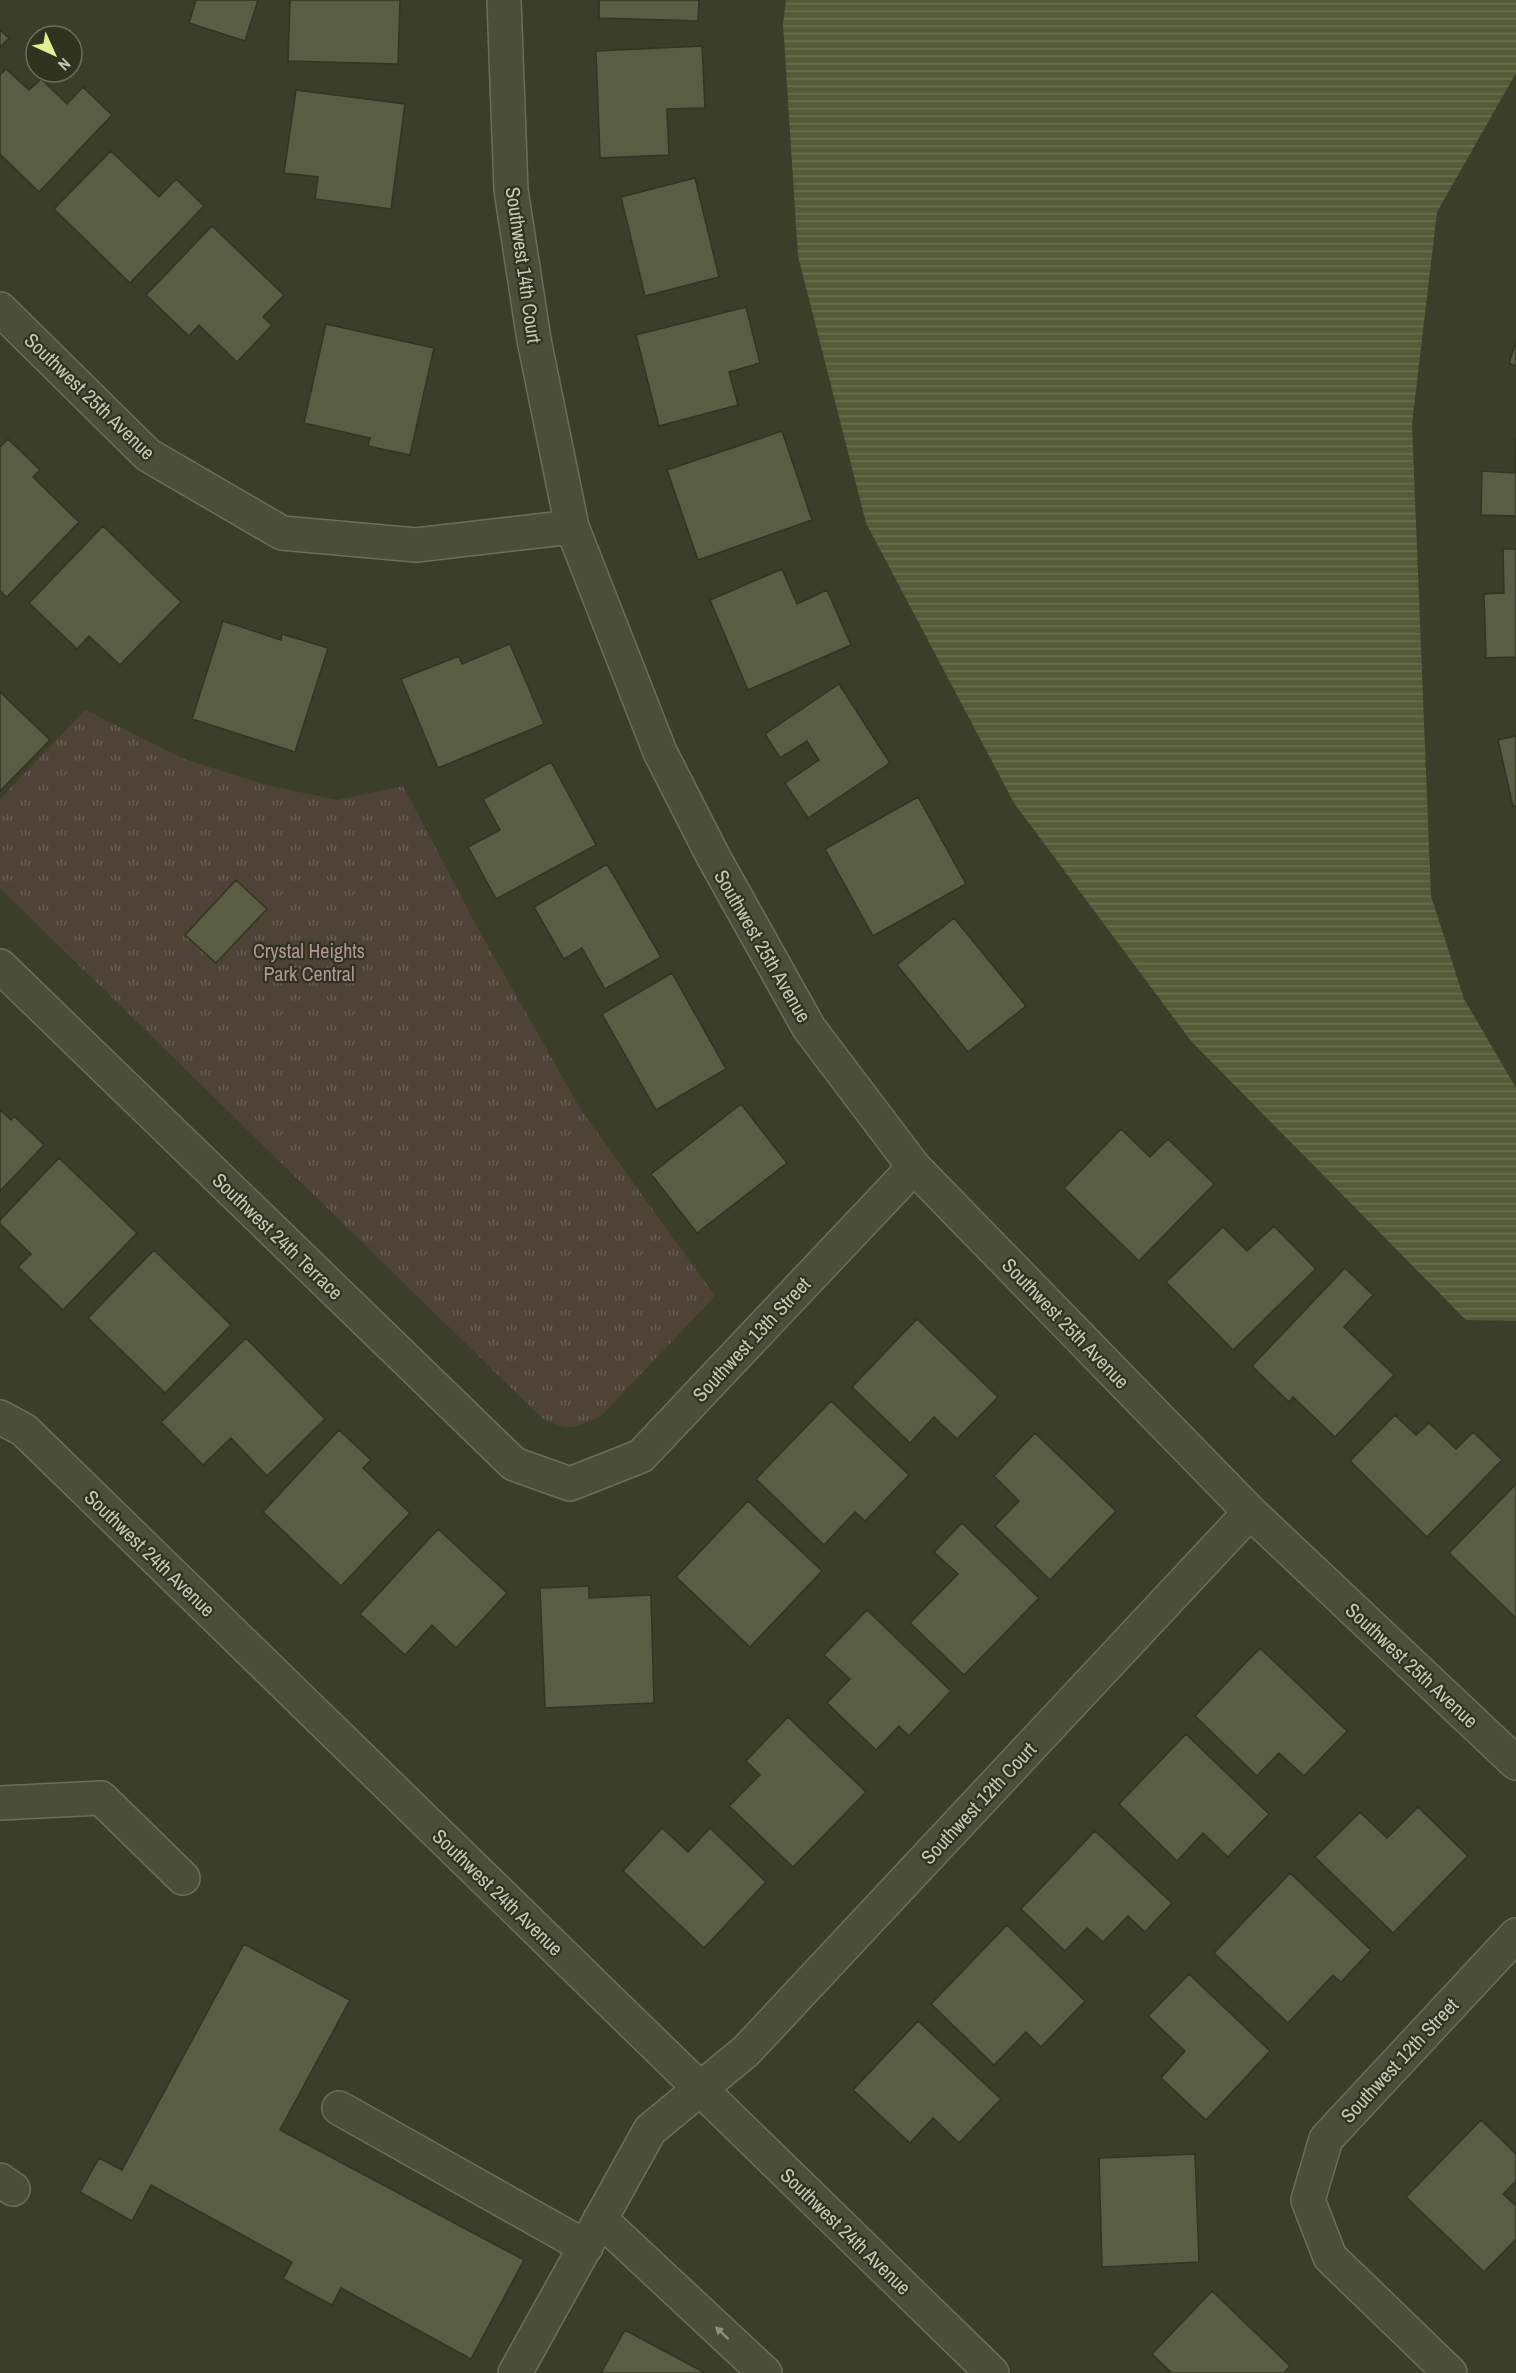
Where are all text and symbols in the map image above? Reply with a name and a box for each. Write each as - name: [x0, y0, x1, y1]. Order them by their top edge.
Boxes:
- north arrow: [24, 24, 84, 84]
- text: N: [53, 53, 76, 76]
- street label: Southwest 14th Court: [500, 185, 548, 345]
- street label: Southwest 25th Avenue: [19, 327, 161, 465]
- street label: Southwest 25th Avenue: [708, 865, 818, 1027]
- park label: Crystal Heights Park Central: [253, 937, 365, 987]
- street label: Southwest 24th Terrace: [207, 1167, 349, 1305]
- street label: Southwest 25th Avenue: [997, 1252, 1135, 1394]
- street label: Southwest 13th Street: [686, 1270, 816, 1407]
- street label: Southwest 24th Avenue: [79, 1484, 221, 1622]
- street label: Southwest 25th Avenue: [1340, 1596, 1484, 1734]
- street label: Southwest 12th Court: [914, 1736, 1042, 1870]
- street label: Southwest 24th Avenue: [427, 1823, 569, 1961]
- street label: Southwest 12th Street: [1334, 1991, 1464, 2128]
- street label: Southwest 24th Avenue: [775, 2162, 917, 2300]
- one-way arrow: [715, 2326, 730, 2340]

